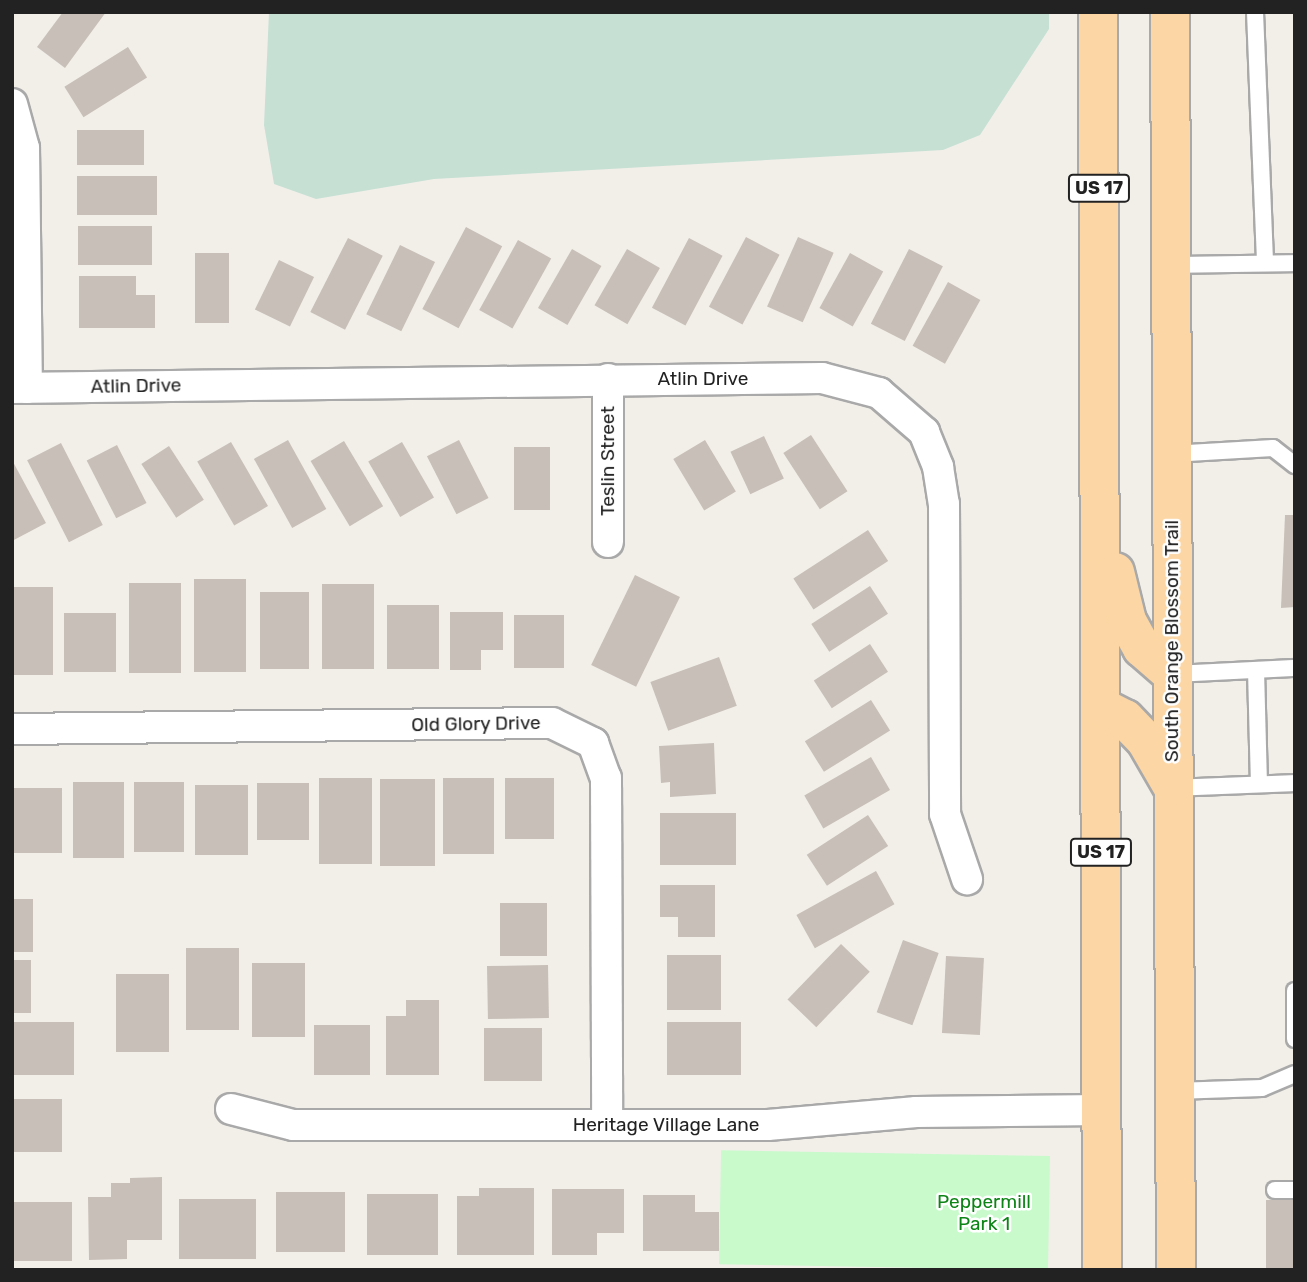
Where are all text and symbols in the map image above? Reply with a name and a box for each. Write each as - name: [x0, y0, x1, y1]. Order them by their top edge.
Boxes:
- road number: US 17: [1068, 174, 1130, 202]
- street label: Atlin Drive: [658, 368, 748, 390]
- street label: Atlin Drive: [90, 374, 182, 398]
- street label: Teslin Street: [597, 406, 619, 516]
- street label: South Orange Blossom Trail: [1161, 520, 1183, 762]
- street label: Old Glory Drive: [411, 711, 541, 737]
- road number: US 17: [1070, 838, 1132, 866]
- street label: Heritage Village Lane: [572, 1114, 760, 1136]
- park label: Peppermill Park 1: [937, 1191, 1031, 1235]

